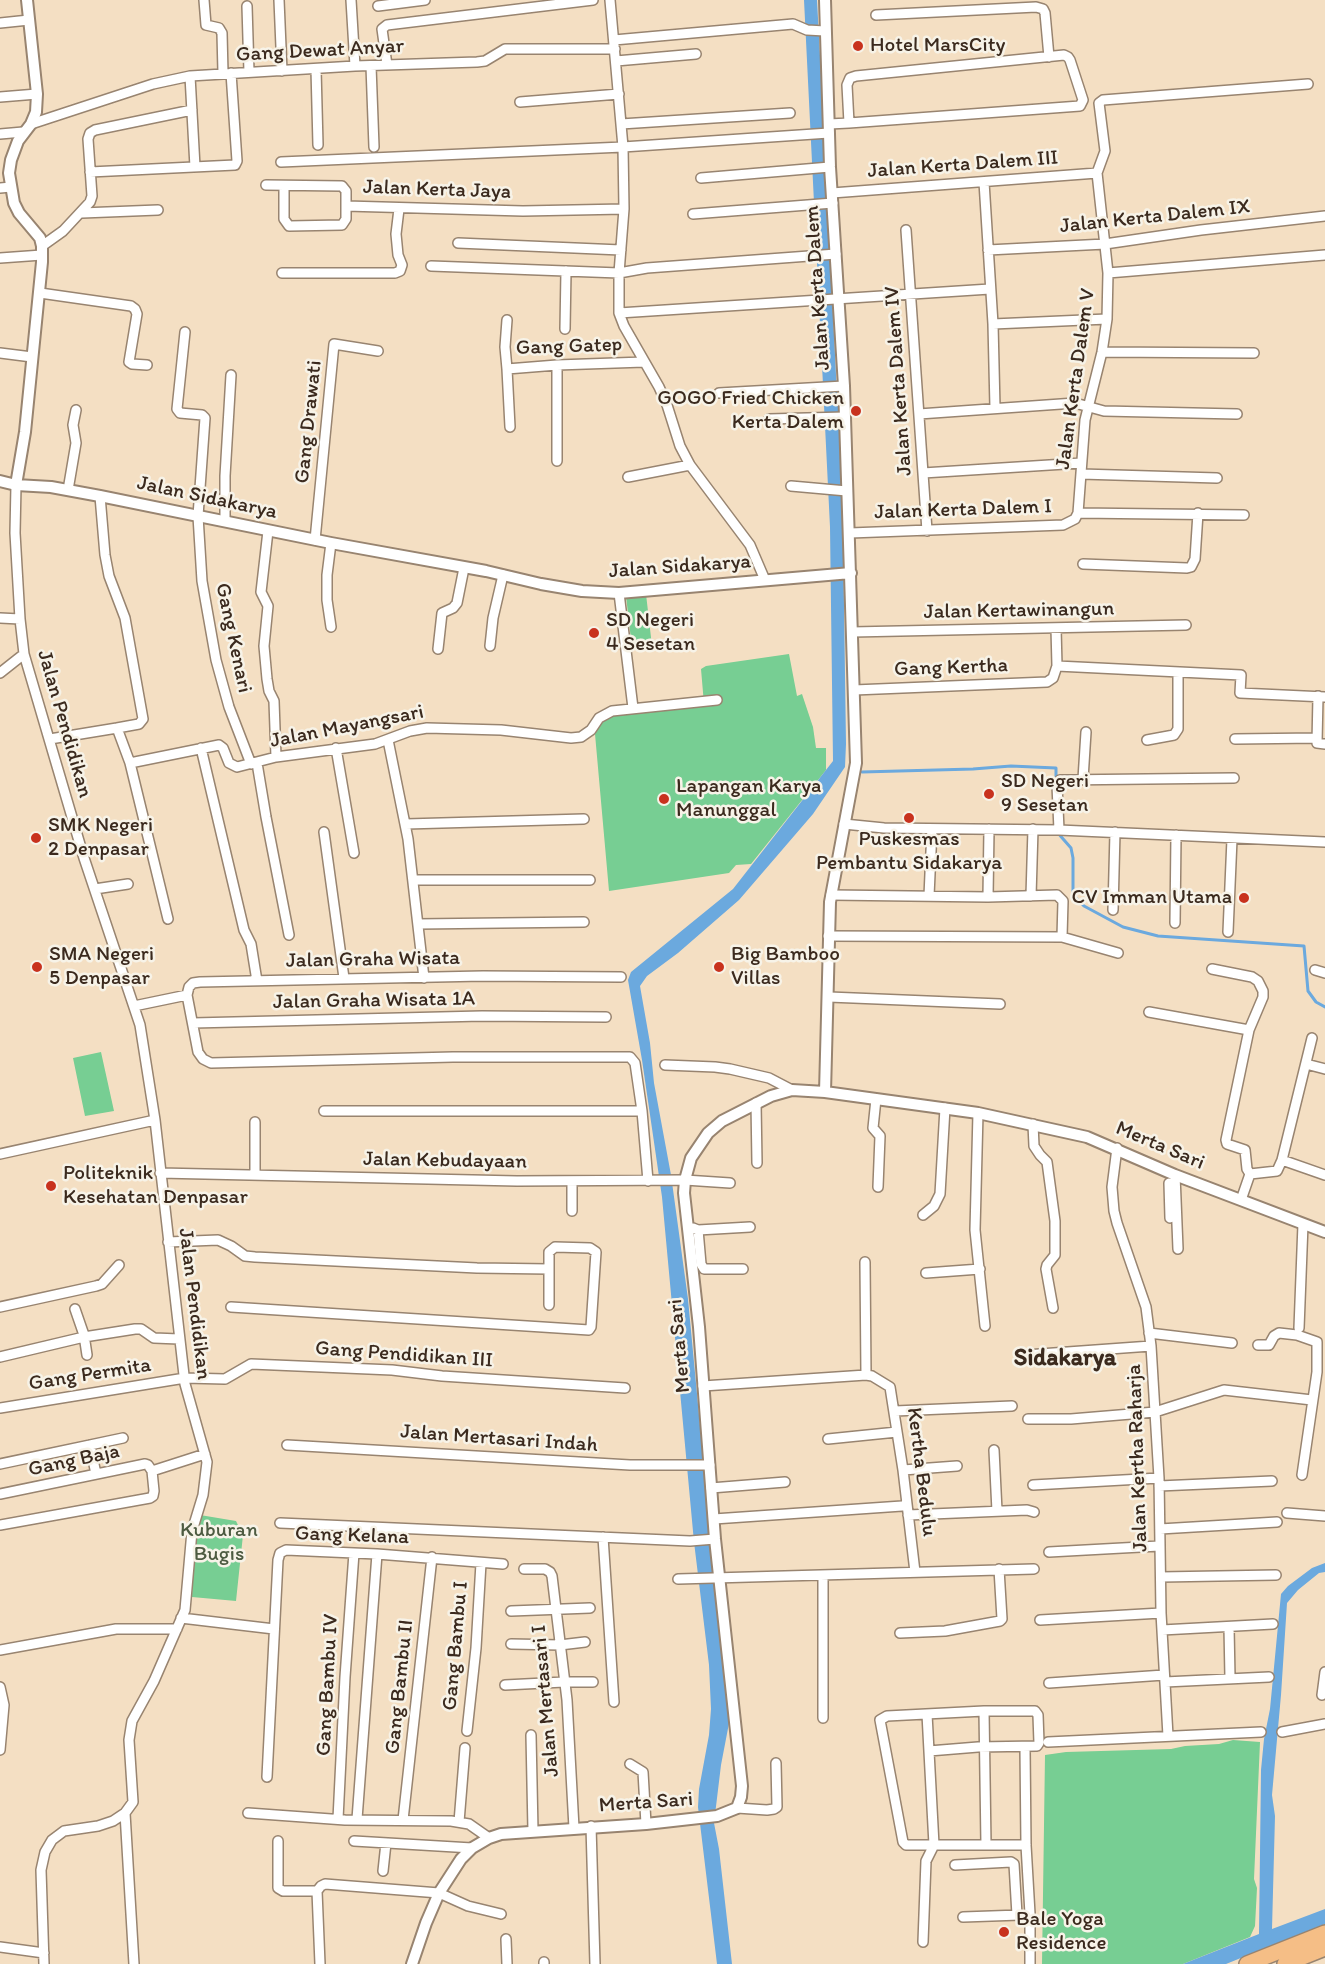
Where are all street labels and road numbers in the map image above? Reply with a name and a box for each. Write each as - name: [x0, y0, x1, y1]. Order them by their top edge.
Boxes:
- street label: Gang Dewat Anyar: [235, 34, 405, 68]
- street label: Jalan Kerta Dalem III: [867, 146, 1059, 184]
- street label: Jalan Kerta Jaya: [362, 175, 512, 205]
- street label: Jalan Kerta Dalem IX: [1059, 194, 1251, 240]
- street label: Jalan Kerta Dalem: [800, 205, 836, 371]
- street label: Jalan Kerta Dalem IV: [880, 285, 918, 477]
- street label: Jalan Kerta Dalem V: [1051, 287, 1101, 471]
- street label: Gang Gatep: [515, 333, 623, 361]
- street label: Gang Drawati: [290, 359, 328, 485]
- street label: Jalan Sidakarya: [135, 471, 279, 525]
- street label: Jalan Kerta Dalem I: [874, 494, 1052, 526]
- street label: Jalan Sidakarya: [608, 549, 752, 585]
- street label: Gang Kenari: [209, 581, 257, 695]
- street label: Jalan Kertawinangun: [924, 597, 1114, 625]
- street label: Jalan Pendidikan: [31, 647, 97, 801]
- street label: Gang Kertha: [894, 653, 1008, 683]
- street label: Jalan Mayangsari: [268, 700, 426, 754]
- street label: Jalan Graha Wisata: [286, 946, 460, 974]
- street label: Jalan Graha Wisata 1A: [273, 987, 475, 1015]
- street label: Merta Sari: [1112, 1116, 1208, 1176]
- street label: Jalan Kebudayaan: [363, 1147, 527, 1175]
- street label: Jalan Pendidikan: [172, 1227, 216, 1381]
- street label: Merta Sari: [663, 1298, 697, 1394]
- street label: Gang Pendidikan III: [314, 1336, 494, 1374]
- street label: Gang Permita: [27, 1353, 153, 1397]
- street label: Jalan Kertha Raharja: [1122, 1364, 1154, 1552]
- street label: Kertha Bedulu: [901, 1406, 941, 1538]
- street label: Jalan Mertasari Indah: [399, 1420, 599, 1458]
- street label: Gang Baja: [26, 1439, 122, 1483]
- street label: Gang Kelana: [294, 1521, 410, 1551]
- street label: Gang Bambu I: [438, 1580, 474, 1712]
- street label: Gang Bambu IV: [312, 1613, 344, 1757]
- street label: Gang Bambu II: [380, 1618, 420, 1756]
- street label: Jalan Mertasari I: [527, 1624, 565, 1778]
- street label: Merta Sari: [598, 1787, 694, 1819]

